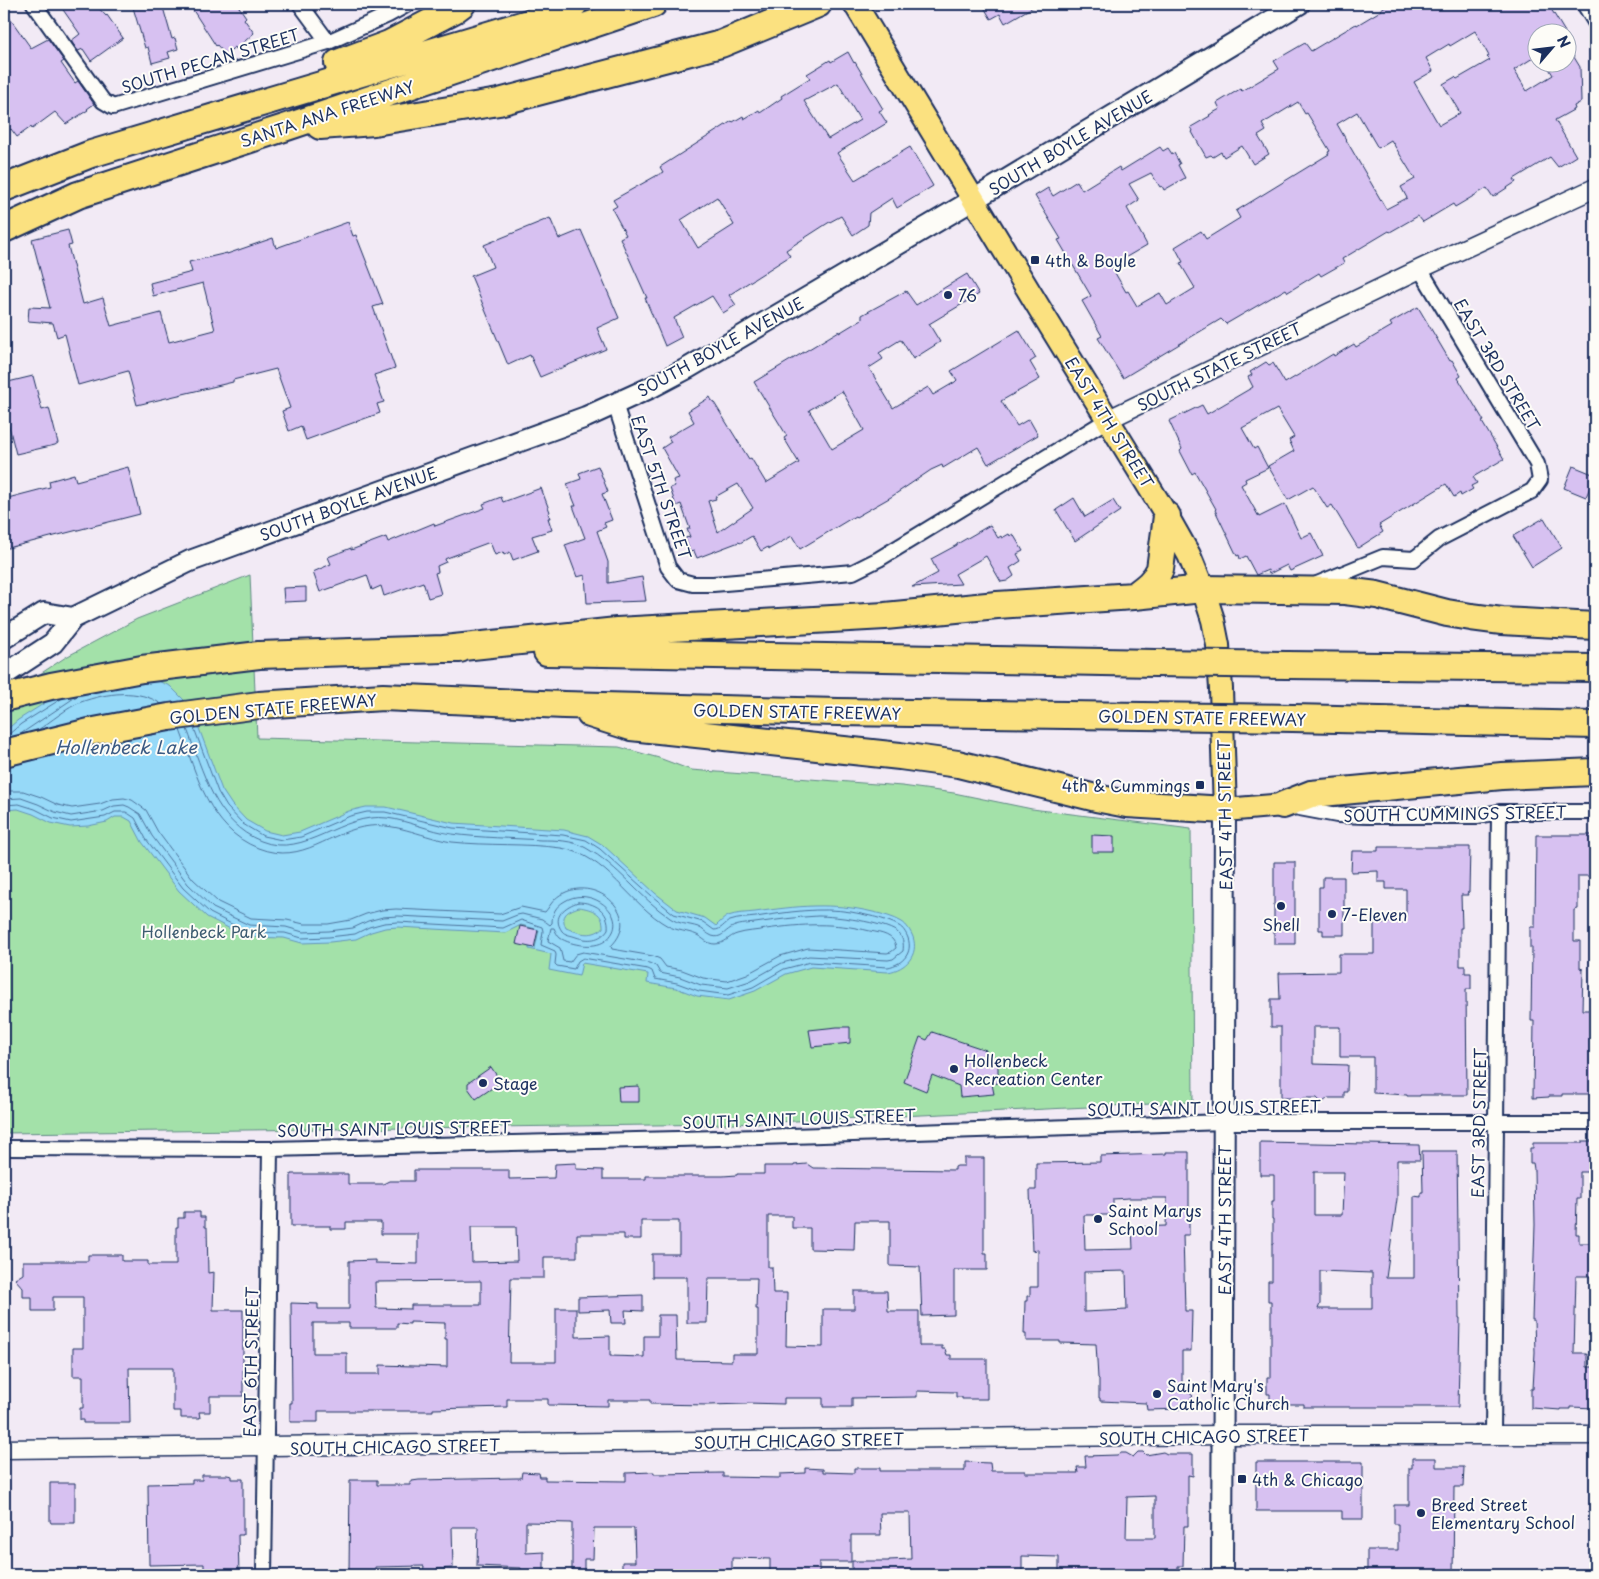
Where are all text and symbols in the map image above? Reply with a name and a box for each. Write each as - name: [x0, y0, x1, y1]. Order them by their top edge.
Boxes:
- street label: SOUTH PECAN STREET: [118, 21, 302, 98]
- north arrow: [1526, 22, 1576, 72]
- text: N: [1552, 32, 1576, 51]
- street label: SANTA ANA FREEWAY: [237, 73, 417, 153]
- street label: SOUTH BOYLE AVENUE: [984, 84, 1156, 200]
- place label: 4th & Boyle: [1045, 248, 1136, 272]
- marker: 4th & Boyle: [1029, 254, 1041, 266]
- place label: 76: [958, 283, 977, 307]
- marker: 76: [942, 289, 954, 301]
- street label: SOUTH BOYLE AVENUE: [632, 290, 808, 402]
- street label: EAST 3RD STREET: [1449, 294, 1547, 435]
- street label: SOUTH STATE STREET: [1133, 316, 1305, 416]
- street label: EAST 4TH STREET: [1060, 352, 1160, 492]
- street label: EAST 5TH STREET: [626, 412, 698, 563]
- street label: SOUTH BOYLE AVENUE: [256, 460, 440, 546]
- street label: GOLDEN STATE FREEWAY: [168, 687, 378, 729]
- street label: GOLDEN STATE FREEWAY: [693, 697, 902, 725]
- street label: GOLDEN STATE FREEWAY: [1098, 703, 1307, 731]
- water label: Hollenbeck Lake: [55, 733, 198, 760]
- street label: EAST 4TH STREET: [1211, 739, 1237, 890]
- place label: 4th & Cummings: [1062, 773, 1190, 797]
- marker: 4th & Cummings: [1194, 779, 1206, 791]
- street label: SOUTH CUMMINGS STREET: [1343, 799, 1567, 827]
- marker: Shell: [1275, 900, 1287, 912]
- place label: 7-Eleven: [1342, 902, 1407, 926]
- marker: 7-Eleven: [1326, 908, 1338, 920]
- place label: Shell: [1262, 912, 1300, 936]
- park label: Hollenbeck Park: [142, 919, 267, 943]
- place label: Hollenbeck Recreation Center: [964, 1048, 1103, 1090]
- street label: EAST 3RD STREET: [1465, 1048, 1491, 1198]
- marker: Hollenbeck Recreation Center: [948, 1063, 960, 1075]
- place label: Stage: [493, 1071, 537, 1095]
- marker: Stage: [477, 1077, 489, 1089]
- street label: SOUTH SAINT LOUIS STREET: [1087, 1093, 1321, 1121]
- street label: SOUTH SAINT LOUIS STREET: [682, 1102, 916, 1134]
- street label: SOUTH SAINT LOUIS STREET: [277, 1114, 511, 1142]
- street label: EAST 4TH STREET: [1212, 1145, 1236, 1295]
- place label: Saint Marys School: [1108, 1198, 1202, 1240]
- marker: Saint Marys School: [1092, 1213, 1104, 1225]
- street label: EAST 6TH STREET: [237, 1286, 263, 1438]
- place label: Saint Mary's Catholic Church: [1167, 1373, 1290, 1415]
- marker: Saint Mary's Catholic Church: [1151, 1388, 1163, 1400]
- street label: SOUTH CHICAGO STREET: [1099, 1422, 1309, 1450]
- street label: SOUTH CHICAGO STREET: [694, 1426, 904, 1454]
- street label: SOUTH CHICAGO STREET: [290, 1432, 500, 1460]
- place label: 4th & Chicago: [1252, 1467, 1363, 1491]
- marker: 4th & Chicago: [1236, 1473, 1248, 1485]
- place label: Breed Street Elementary School: [1431, 1492, 1575, 1534]
- marker: Breed Street Elementary School: [1415, 1507, 1427, 1519]

